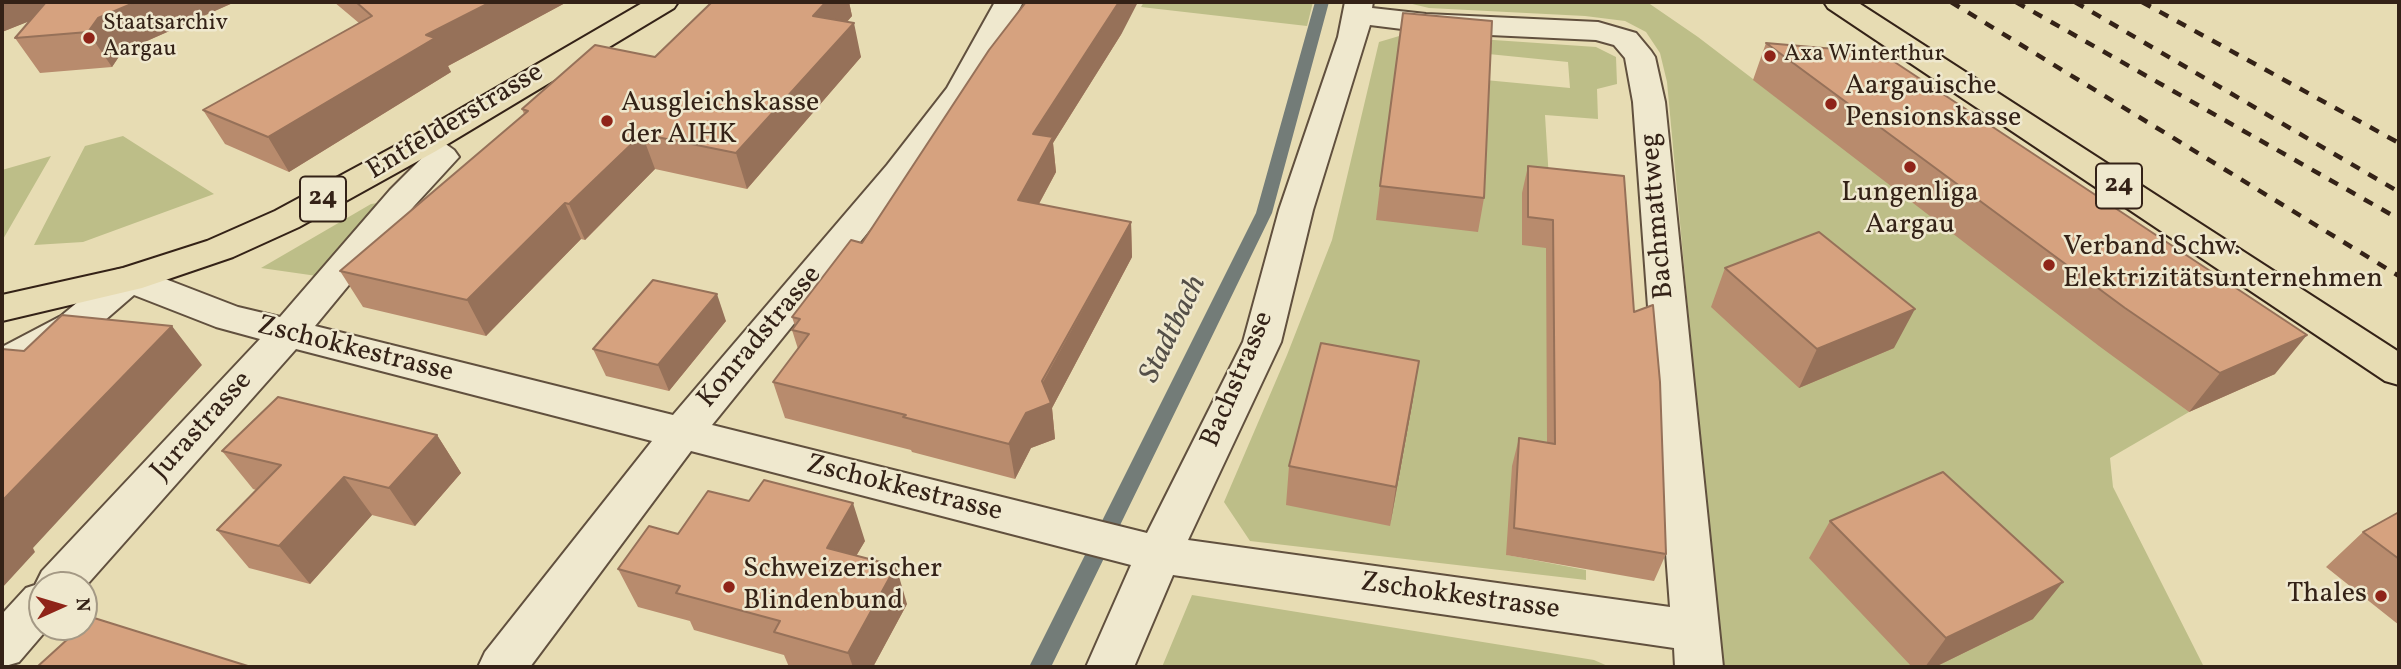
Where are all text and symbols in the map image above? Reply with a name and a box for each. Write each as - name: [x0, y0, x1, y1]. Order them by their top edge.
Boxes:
- place label: Staatsarchiv Aargau: [103, 11, 228, 65]
- marker: Staatsarchiv Aargau: [81, 30, 97, 46]
- place label: Axa Winterthur: [1784, 42, 1944, 70]
- marker: Axa Winterthur: [1762, 48, 1778, 64]
- street label: Entfelderstrasse: [362, 57, 550, 189]
- place label: Aargauische Pensionskasse: [1845, 71, 2021, 137]
- place label: Ausgleichskasse der AIHK: [621, 88, 819, 154]
- marker: Aargauische Pensionskasse: [1823, 96, 1839, 112]
- marker: Ausgleichskasse der AIHK: [599, 113, 615, 129]
- street label: Bachmattweg: [1635, 132, 1683, 300]
- marker: Lungenliga Aargau: [1902, 159, 1918, 175]
- road number: 24: [2096, 164, 2142, 209]
- road number: 24: [300, 176, 346, 222]
- place label: Lungenliga Aargau: [1841, 178, 1979, 244]
- place label: Verband Schw. Elektrizitätsunternehmen: [2063, 232, 2383, 298]
- marker: Verband Schw. Elektrizitätsunternehmen: [2041, 257, 2057, 273]
- street label: Konradstrasse: [692, 260, 830, 416]
- water label: Stadtbach: [1134, 271, 1216, 389]
- street label: Bachstrasse: [1195, 307, 1283, 453]
- street label: Zschokkestrasse: [253, 310, 457, 392]
- street label: Jurastrasse: [145, 365, 261, 489]
- street label: Zschokkestrasse: [802, 449, 1006, 531]
- place label: Schweizerischer Blindenbund: [743, 554, 942, 620]
- street label: Zschokkestrasse: [1358, 567, 1562, 629]
- north arrow: [28, 571, 98, 641]
- marker: Schweizerischer Blindenbund: [721, 579, 737, 595]
- place label: Thales: [2287, 579, 2367, 613]
- marker: Thales: [2373, 588, 2389, 604]
- text: N: [69, 597, 95, 612]

